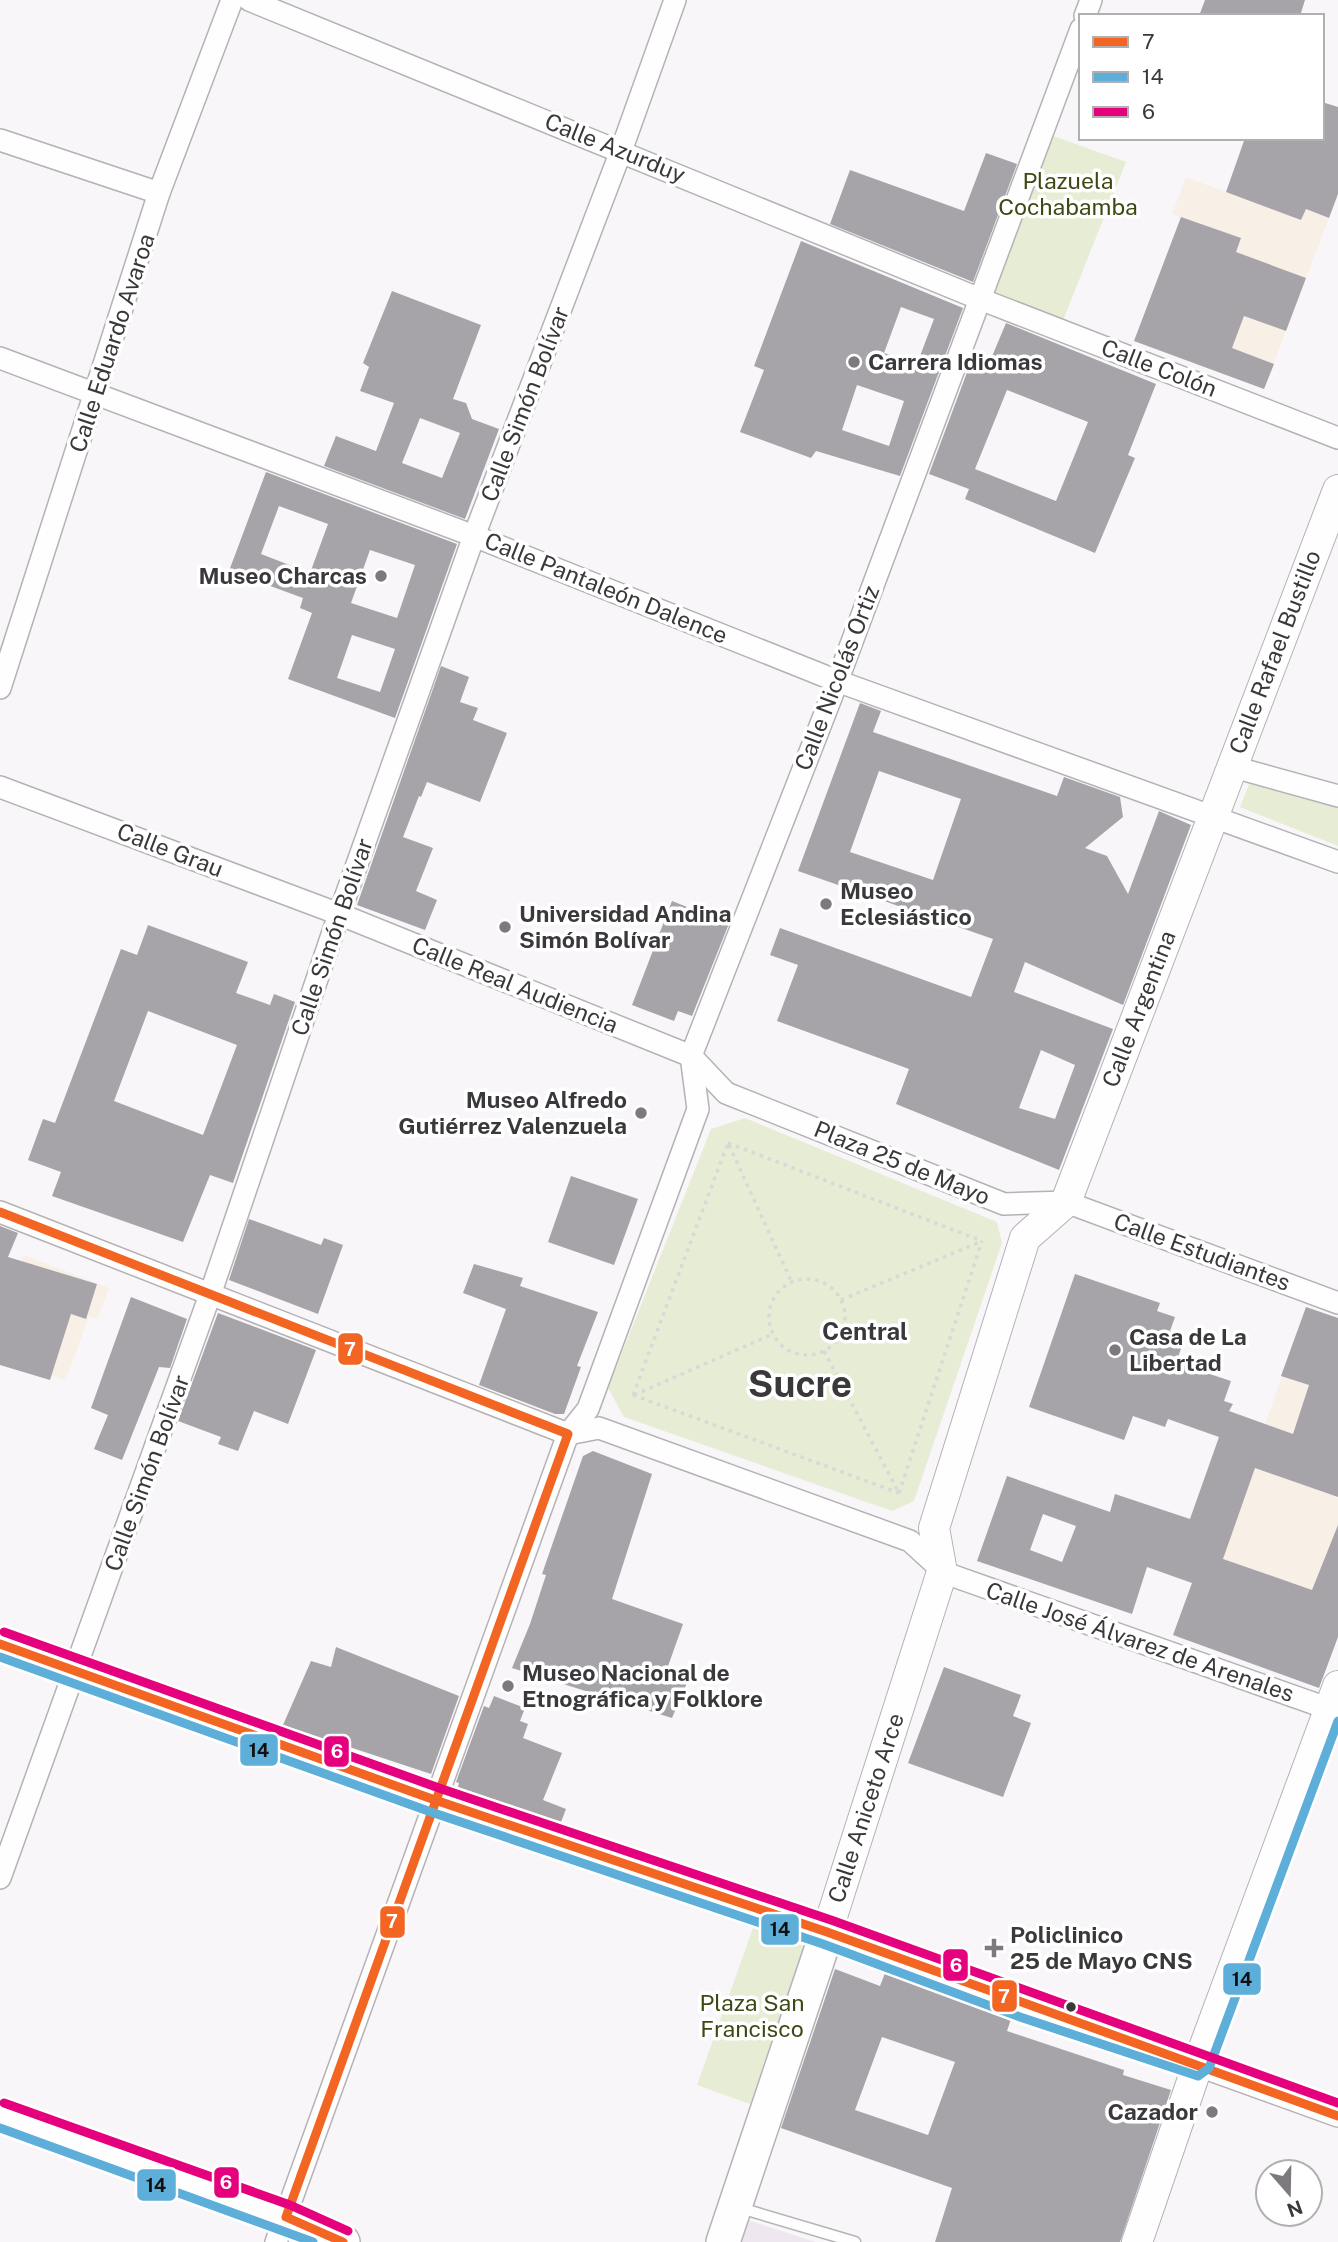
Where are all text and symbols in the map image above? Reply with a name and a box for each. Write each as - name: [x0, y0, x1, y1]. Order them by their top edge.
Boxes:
- legend: [1079, 14, 1324, 140]
- text: 7: [1142, 29, 1155, 54]
- text: 14: [1142, 64, 1164, 89]
- text: 6: [1142, 99, 1155, 124]
- street label: Calle Azurduy: [541, 107, 689, 188]
- park label: Plazuela Cochabamba: [998, 167, 1138, 220]
- street label: Calle Eduardo Avaroa: [63, 230, 160, 456]
- street label: Calle Simón Bolívar: [475, 302, 574, 505]
- street label: Calle Colón: [1098, 333, 1221, 402]
- place label: Carrera Idiomas: [868, 348, 1043, 375]
- marker: Carrera Idiomas: [846, 354, 862, 370]
- street label: Calle Pantaleón Dalence: [481, 526, 732, 649]
- street label: Calle Rafael Bustillo: [1223, 546, 1326, 757]
- place label: Museo Charcas: [198, 562, 367, 589]
- marker: Museo Charcas: [373, 568, 389, 584]
- street label: Calle Nicolás Ortiz: [789, 581, 884, 774]
- street label: Calle Grau: [113, 817, 227, 882]
- street label: Calle Simón Bolívar: [285, 835, 378, 1039]
- place label: Museo Eclesiástico: [840, 877, 972, 930]
- marker: Museo Eclesiástico: [818, 896, 834, 912]
- place label: Universidad Andina Simón Bolívar: [519, 900, 731, 953]
- marker: Universidad Andina Simón Bolívar: [497, 919, 513, 935]
- street label: Calle Argentina: [1096, 927, 1181, 1091]
- street label: Calle Real Audiencia: [408, 931, 622, 1038]
- place label: Museo Alfredo Gutiérrez Valenzuela: [398, 1086, 627, 1139]
- marker: Museo Alfredo Gutiérrez Valenzuela: [633, 1105, 649, 1121]
- street label: Plaza 25 de Mayo: [810, 1115, 994, 1210]
- street label: Calle Estudiantes: [1110, 1207, 1294, 1296]
- district label: Central: [822, 1317, 908, 1345]
- place label: Casa de La Libertad: [1129, 1323, 1247, 1376]
- line badge: 7: [337, 1332, 364, 1366]
- text: 7: [344, 1338, 356, 1360]
- marker: Casa de La Libertad: [1107, 1342, 1123, 1358]
- district label: Sucre: [748, 1362, 852, 1405]
- street label: Calle Simón Bolívar: [98, 1371, 195, 1575]
- street label: Calle José Álvarez de Arenales: [983, 1576, 1298, 1707]
- place label: Museo Nacional de Etnográfica y Folklore: [522, 1659, 763, 1712]
- marker: Museo Nacional de Etnográfica y Folklore: [500, 1678, 516, 1694]
- street label: Calle Aniceto Arce: [822, 1710, 909, 1906]
- line badge: 14: [239, 1733, 279, 1767]
- line badge: 6: [323, 1735, 350, 1768]
- text: 14: [249, 1739, 269, 1761]
- text: 6: [331, 1740, 343, 1762]
- line badge: 7: [379, 1905, 406, 1939]
- text: 7: [386, 1910, 398, 1932]
- line badge: 14: [760, 1913, 800, 1946]
- text: 14: [770, 1918, 790, 1940]
- place label: Policlinico 25 de Mayo CNS: [1010, 1921, 1193, 1974]
- marker: Policlinico 25 de Mayo CNS: [984, 1938, 1004, 1958]
- line badge: 6: [942, 1948, 969, 1982]
- text: 6: [950, 1954, 962, 1976]
- line badge: 14: [1222, 1962, 1262, 1996]
- text: 14: [1232, 1968, 1252, 1990]
- line badge: 7: [991, 1979, 1018, 2013]
- text: 7: [998, 1985, 1010, 2007]
- park label: Plaza San Francisco: [700, 1989, 804, 2042]
- unlabelled marker: [1064, 2000, 1078, 2014]
- place label: Cazador: [1107, 2098, 1198, 2125]
- marker: Cazador: [1204, 2104, 1220, 2120]
- north arrow: [1254, 2158, 1324, 2228]
- line badge: 6: [213, 2166, 240, 2199]
- line badge: 14: [136, 2168, 177, 2202]
- text: 6: [220, 2171, 232, 2193]
- text: 14: [146, 2174, 166, 2196]
- text: N: [1284, 2196, 1306, 2222]

